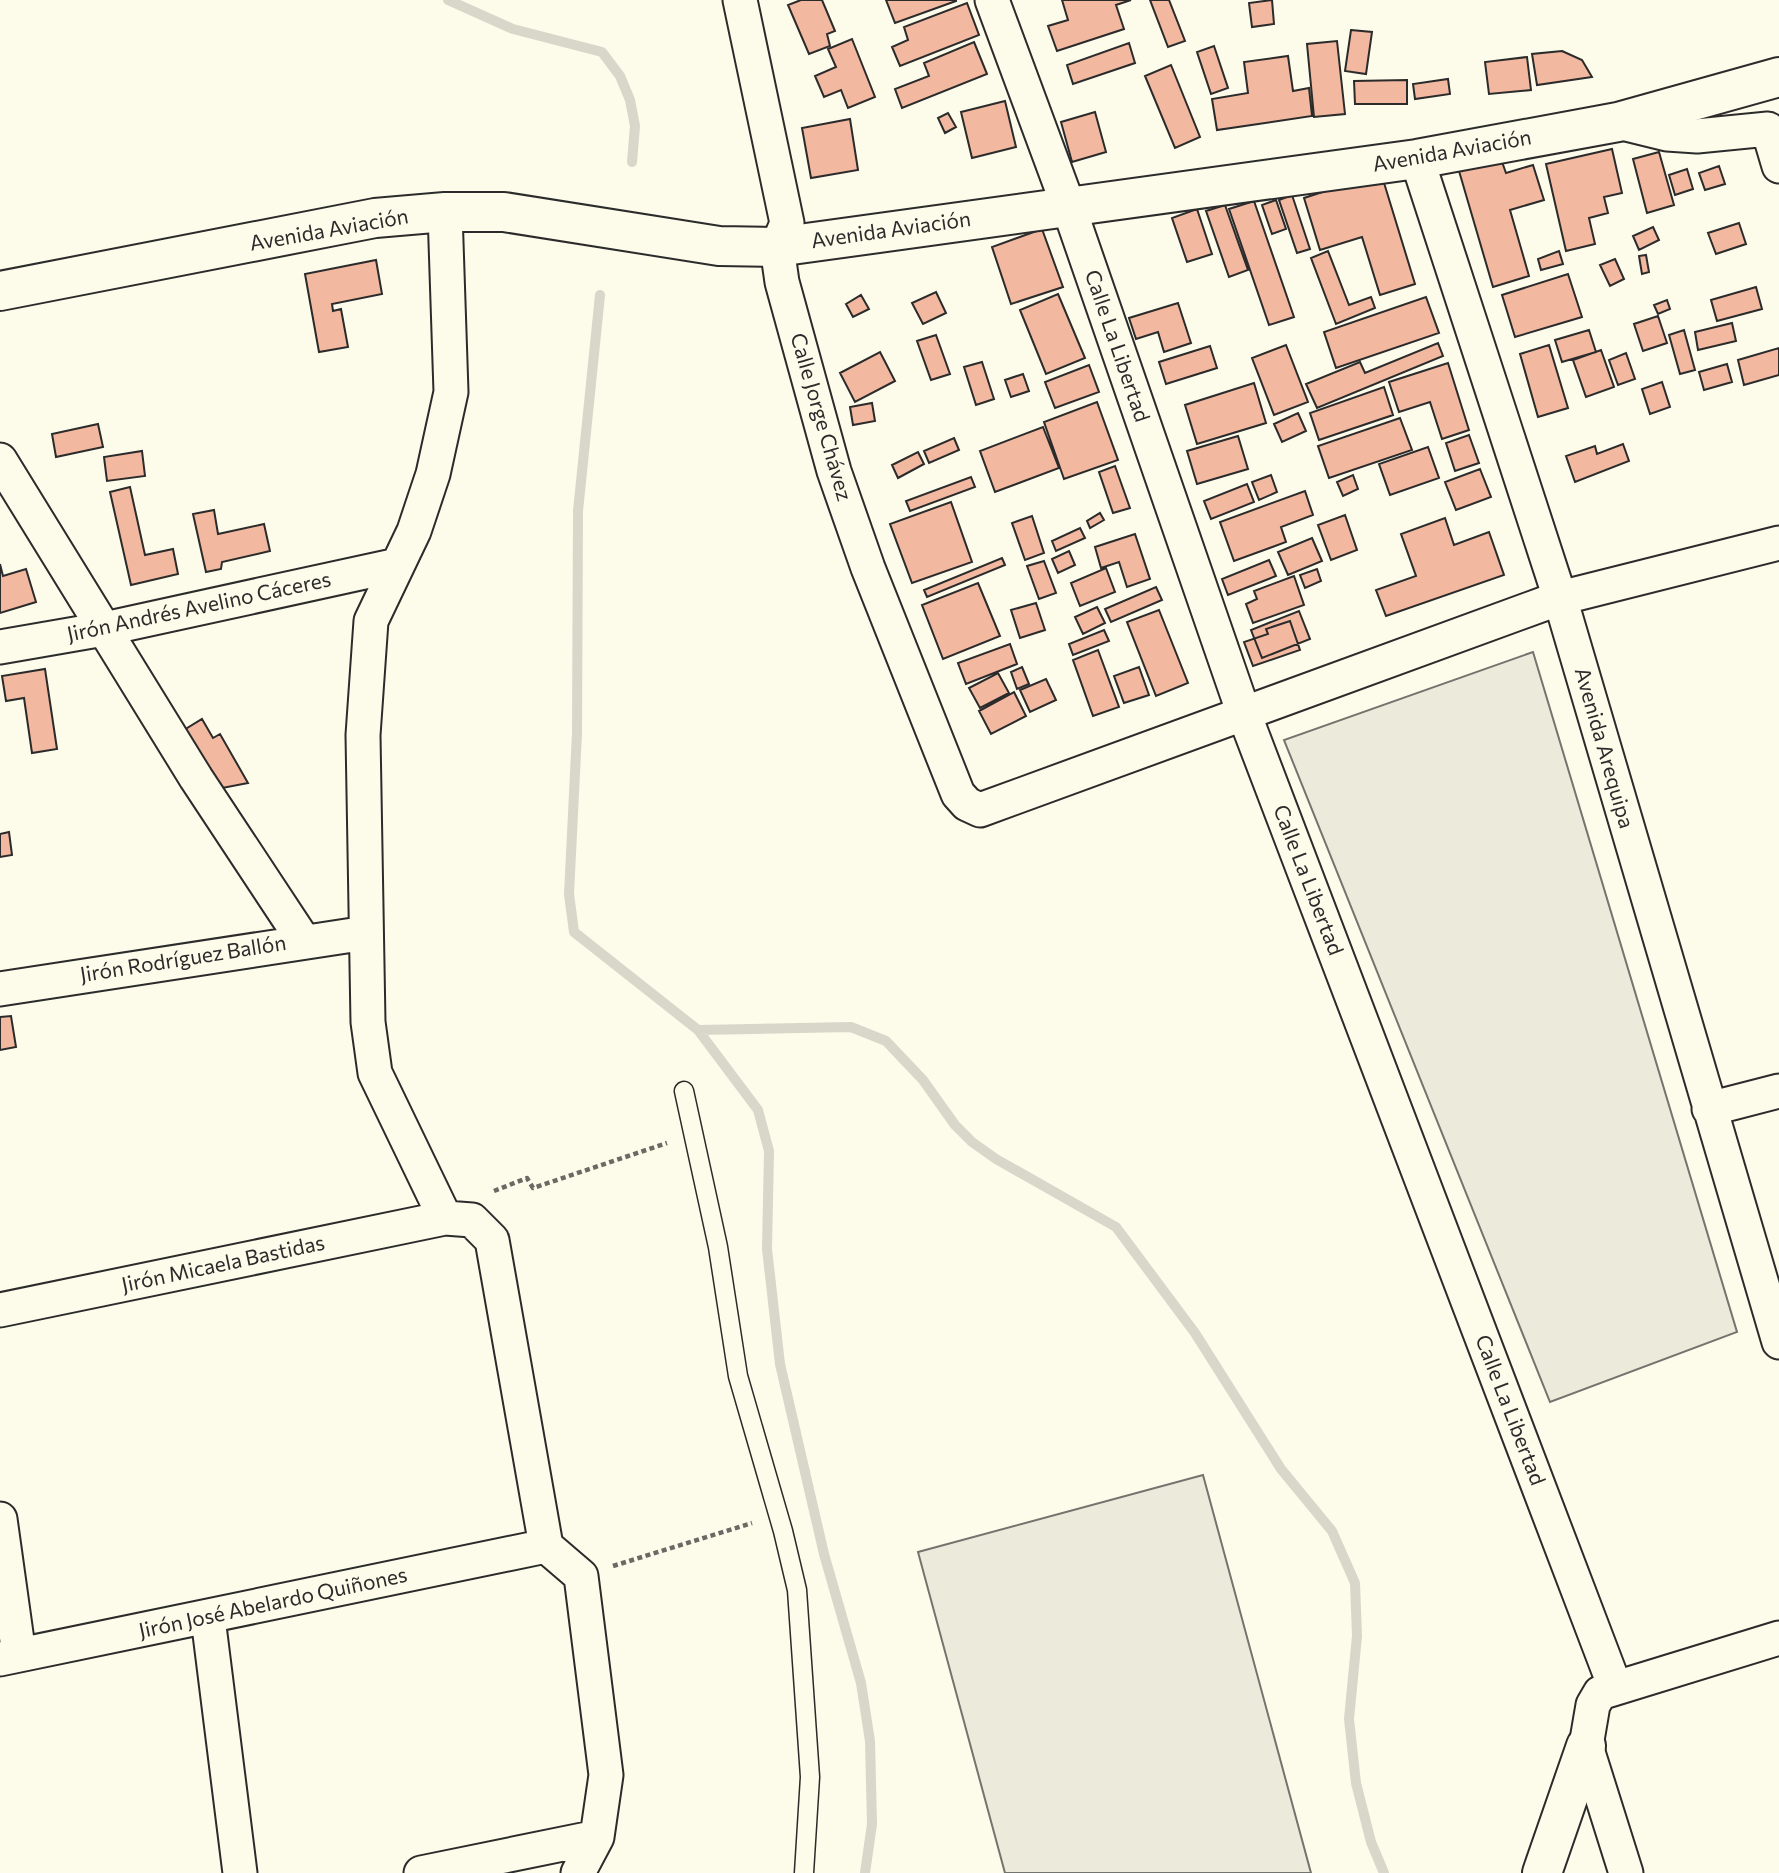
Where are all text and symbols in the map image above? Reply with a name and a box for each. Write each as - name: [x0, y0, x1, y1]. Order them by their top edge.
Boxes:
- street label: Avenida Aviación: [1370, 123, 1533, 176]
- street label: Avenida Aviación: [247, 202, 410, 255]
- street label: Avenida Aviación: [809, 205, 972, 252]
- street label: Calle La Libertad: [1081, 266, 1156, 425]
- street label: Calle Jorge Chávez: [787, 330, 858, 503]
- street label: Jirón Andrés Avelino Cáceres: [64, 565, 333, 646]
- street label: Avenida Arequipa: [1571, 664, 1640, 831]
- street label: Calle La Libertad: [1269, 801, 1350, 958]
- street label: Jirón Rodríguez Ballón: [78, 929, 288, 986]
- street label: Jirón Micaela Bastidas: [119, 1229, 327, 1296]
- street label: Calle La Libertad: [1471, 1331, 1552, 1488]
- street label: Jirón José Abelardo Quiñones: [136, 1561, 409, 1642]

